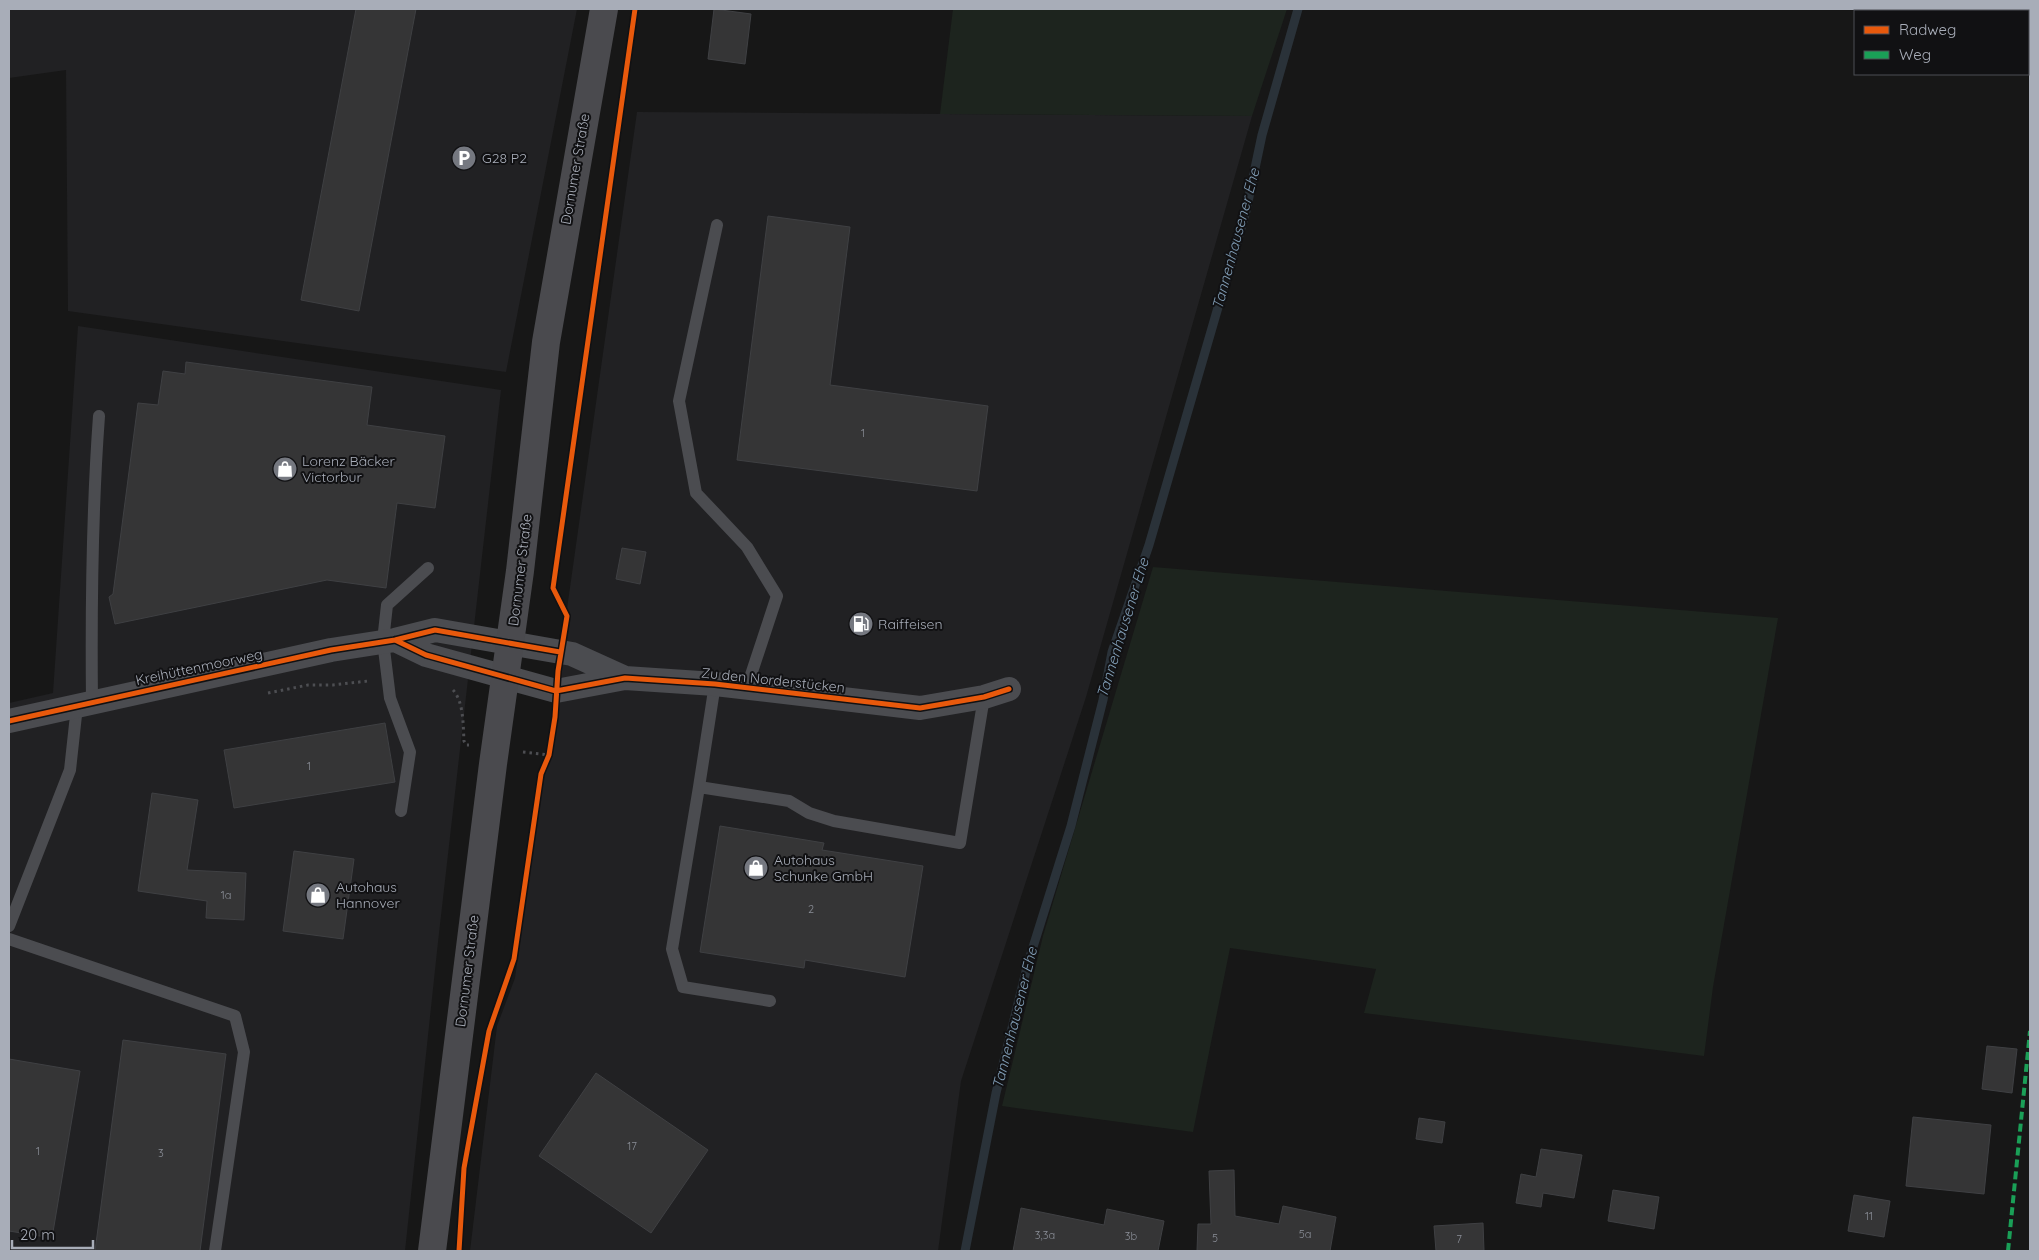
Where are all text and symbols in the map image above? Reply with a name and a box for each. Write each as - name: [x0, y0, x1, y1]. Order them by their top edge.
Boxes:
- legend: [1854, 10, 2029, 75]
- text: Radweg: [1899, 20, 1956, 39]
- text: Weg: [1899, 45, 1931, 64]
- street label: Dornumer Straße: [556, 112, 594, 226]
- parking icon: G28 P2: [451, 145, 477, 171]
- place label: G28 P2: [482, 149, 527, 167]
- water label: Tannenhausener Ehe: [1208, 166, 1264, 311]
- house number: 1: [861, 426, 865, 440]
- place label: Lorenz Bäcker Victorbur: [302, 452, 395, 486]
- shop icon: Lorenz Bäcker Victorbur: [272, 456, 298, 482]
- street label: Dornumer Straße: [504, 513, 536, 627]
- water label: Tannenhausener Ehe: [1092, 555, 1153, 700]
- fuel station icon: Raiffeisen: [848, 611, 874, 637]
- place label: Raiffeisen: [878, 615, 942, 633]
- street label: Kreihüttenmoorweg: [134, 645, 264, 689]
- street label: Zu den Norderstücken: [700, 664, 846, 696]
- house number: 1: [307, 759, 311, 773]
- place label: Autohaus Schunke GmbH: [774, 851, 873, 885]
- shop icon: Autohaus Schunke GmbH: [743, 855, 769, 881]
- place label: Autohaus Hannover: [336, 878, 400, 912]
- shop icon: Autohaus Hannover: [305, 882, 331, 908]
- house number: 1a: [221, 888, 231, 902]
- house number: 2: [808, 902, 814, 916]
- street label: Dornumer Straße: [451, 914, 483, 1028]
- water label: Tannenhausener Ehe: [988, 945, 1041, 1091]
- house number: 17: [627, 1139, 637, 1153]
- house number: 1: [36, 1144, 40, 1158]
- house number: 3: [158, 1146, 164, 1160]
- house number: 11: [1865, 1209, 1873, 1223]
- scale bar: [12, 1218, 94, 1250]
- text: 20 m: [20, 1225, 55, 1244]
- house number: 5a: [1299, 1227, 1311, 1241]
- house number: 3,3a: [1035, 1228, 1055, 1242]
- house number: 3b: [1125, 1229, 1138, 1243]
- house number: 5: [1212, 1231, 1218, 1245]
- house number: 7: [1456, 1232, 1462, 1246]

